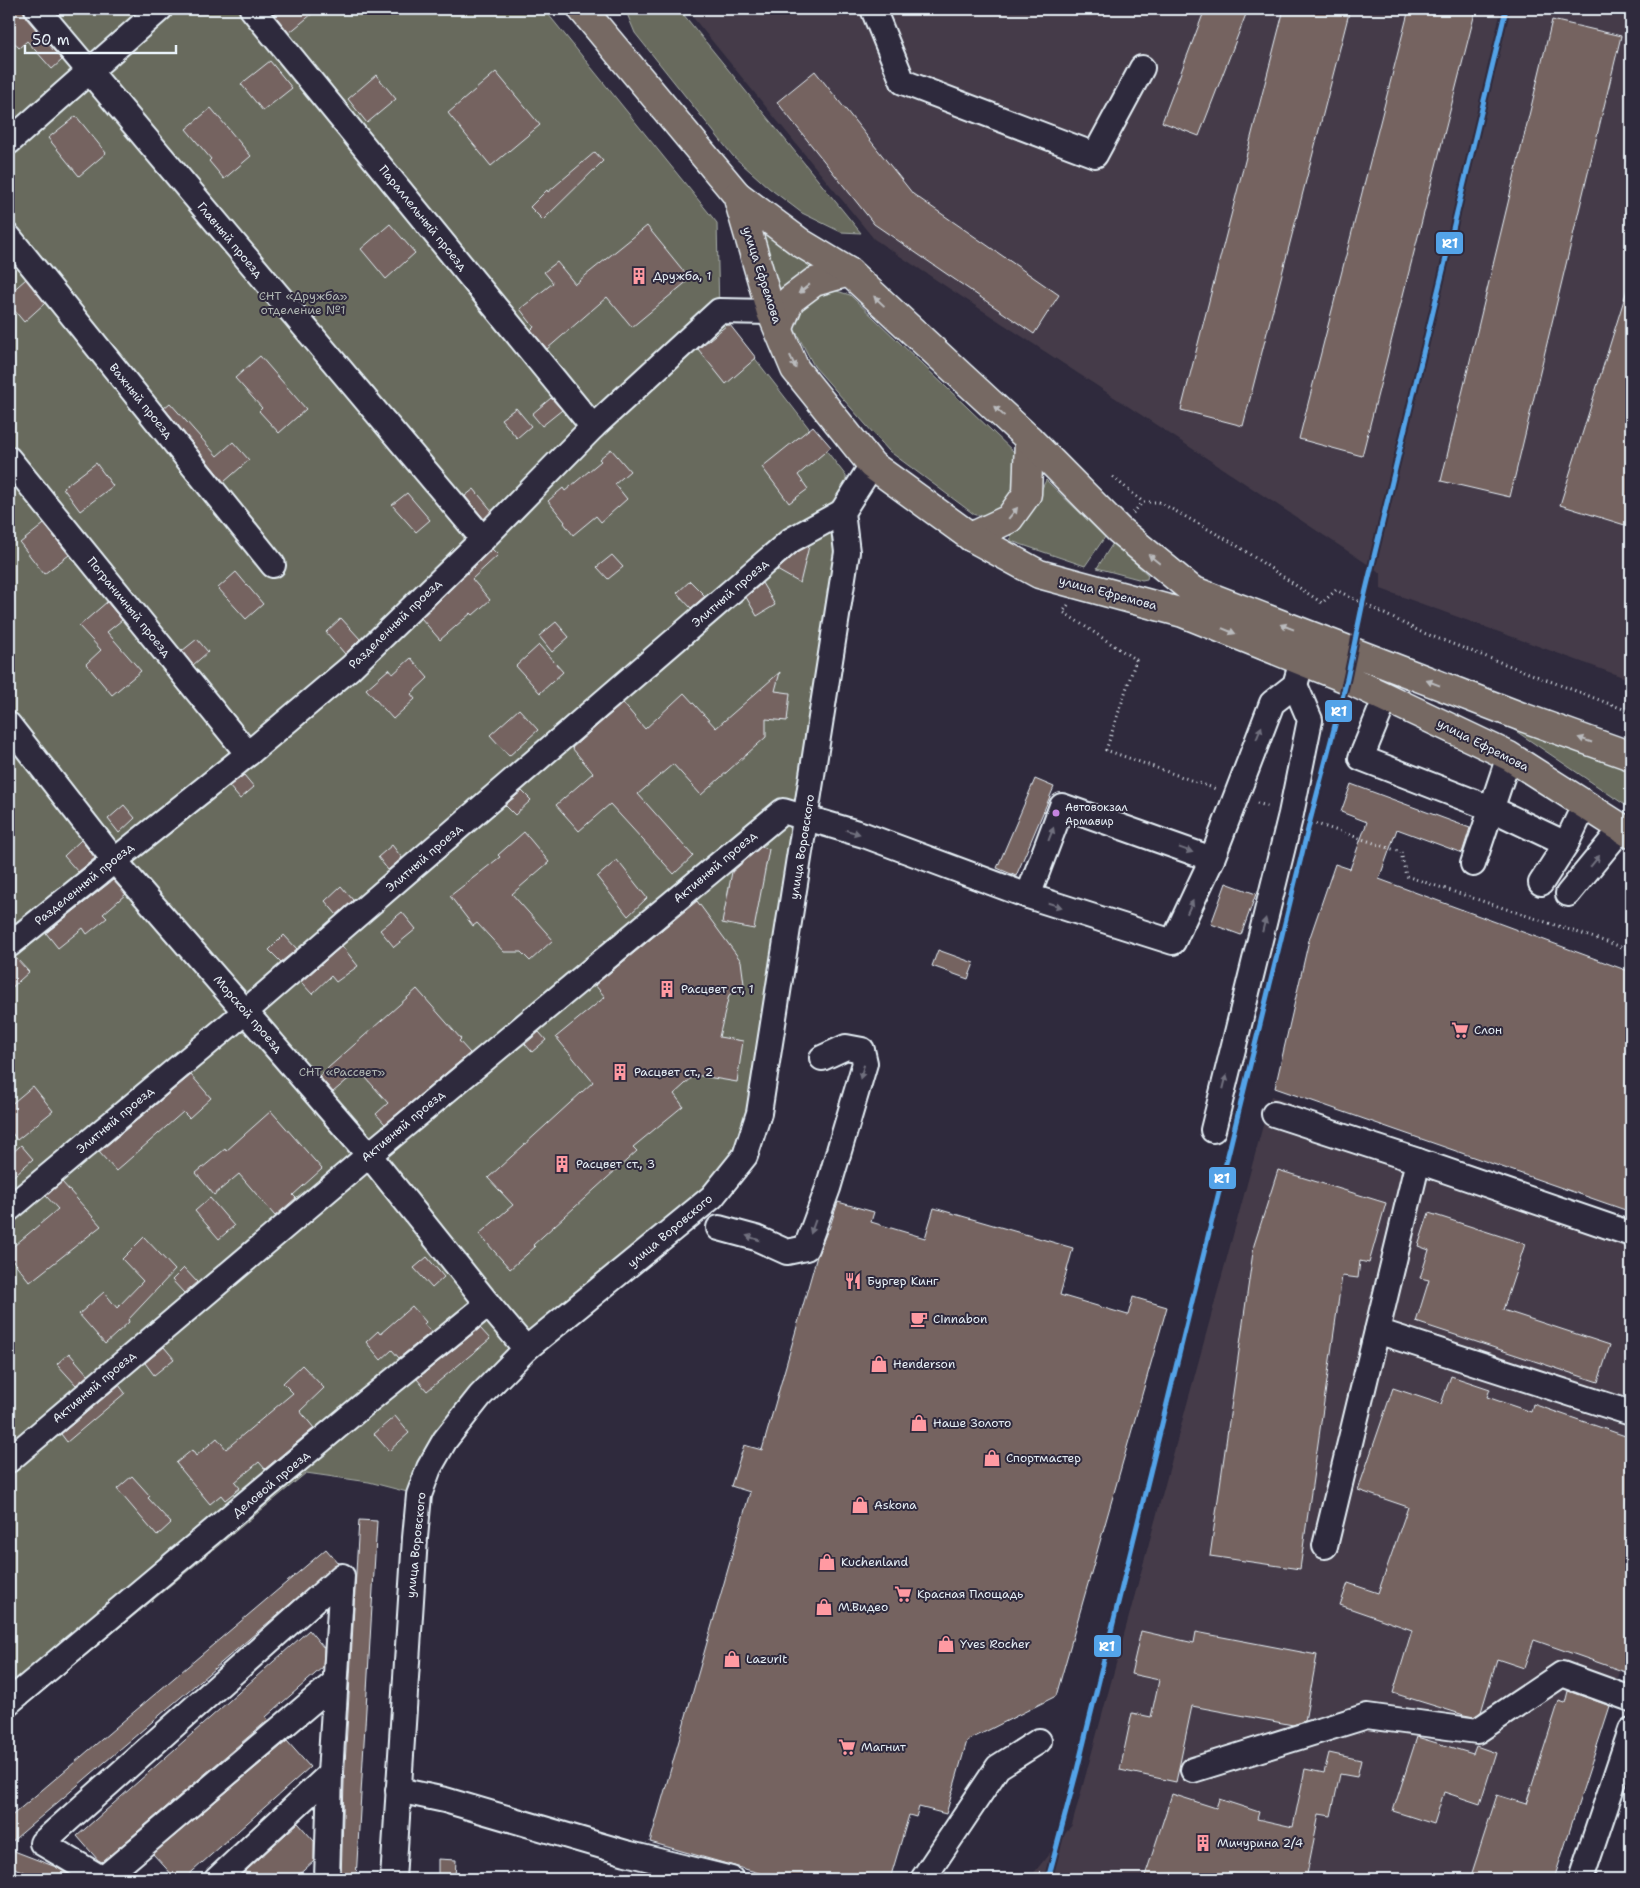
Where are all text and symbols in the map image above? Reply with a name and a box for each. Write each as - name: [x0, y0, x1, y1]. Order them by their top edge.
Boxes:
- scale bar: [25, 22, 176, 54]
- text: 50 m: [32, 30, 70, 50]
- street label: Параллельный проезд: [375, 162, 471, 274]
- street label: Главный проезд: [194, 199, 267, 282]
- street label: улица Ефремова: [739, 225, 785, 326]
- line badge: R1: [1435, 231, 1464, 255]
- text: R1: [1442, 234, 1458, 252]
- building icon: Дружба, 1: [629, 266, 649, 286]
- place label: Дружба, 1: [653, 268, 711, 284]
- one-way arrow: [798, 284, 811, 295]
- park label: СНТ «Дружба» отделение №1: [259, 288, 348, 318]
- one-way arrow: [874, 295, 886, 307]
- one-way arrow: [789, 355, 797, 369]
- street label: Важный проезд: [106, 360, 177, 442]
- one-way arrow: [993, 405, 1005, 417]
- one-way arrow: [1007, 507, 1018, 520]
- one-way arrow: [1148, 553, 1161, 564]
- street label: Пограничный проезд: [84, 554, 175, 661]
- street label: Элитный проезд: [688, 555, 772, 631]
- street label: улица Ефремова: [1057, 572, 1159, 614]
- street label: Разделенный проезд: [345, 575, 445, 672]
- one-way arrow: [1279, 623, 1294, 631]
- one-way arrow: [1222, 627, 1237, 635]
- one-way arrow: [1425, 679, 1440, 687]
- line badge: R1: [1324, 699, 1353, 723]
- text: R1: [1331, 702, 1347, 720]
- street label: улица Ефремова: [1434, 715, 1532, 775]
- one-way arrow: [1256, 726, 1264, 740]
- one-way arrow: [1577, 736, 1592, 744]
- street label: улица Воровского: [786, 793, 818, 901]
- place label: Автовокзал Армавир: [1065, 800, 1128, 829]
- marker: Автовокзал Армавир: [1051, 808, 1061, 818]
- street label: Элитный проезд: [382, 820, 466, 896]
- one-way arrow: [1047, 826, 1055, 841]
- street label: Активный проезд: [670, 827, 760, 907]
- one-way arrow: [846, 828, 861, 836]
- street label: Разделенный проезд: [31, 839, 137, 929]
- one-way arrow: [1179, 846, 1194, 854]
- one-way arrow: [1589, 855, 1600, 868]
- one-way arrow: [1186, 900, 1194, 914]
- one-way arrow: [1048, 901, 1063, 909]
- one-way arrow: [1260, 917, 1268, 932]
- street label: Морской проезд: [210, 972, 286, 1056]
- building icon: Расцвет ст, 1: [657, 979, 677, 999]
- place label: Расцвет ст, 1: [681, 981, 754, 997]
- supermarket icon: Слон: [1450, 1020, 1470, 1040]
- place label: Слон: [1474, 1022, 1502, 1038]
- building icon: Расцвет ст., 2: [610, 1062, 630, 1082]
- park label: СНТ «Рассвет»: [299, 1064, 386, 1080]
- place label: Расцвет ст., 2: [634, 1064, 713, 1080]
- one-way arrow: [858, 1064, 866, 1079]
- one-way arrow: [1221, 1075, 1229, 1090]
- street label: Элитный проезд: [73, 1083, 157, 1157]
- street label: Активный проезд: [358, 1086, 448, 1166]
- building icon: Расцвет ст., 3: [552, 1154, 572, 1174]
- place label: Расцвет ст., 3: [576, 1156, 655, 1172]
- line badge: R1: [1208, 1166, 1237, 1190]
- text: R1: [1214, 1169, 1230, 1187]
- street label: улица Воровского: [624, 1191, 716, 1271]
- one-way arrow: [809, 1220, 817, 1235]
- one-way arrow: [746, 1234, 761, 1241]
- restaurant icon: Бургер Кинг: [843, 1271, 863, 1291]
- place label: Бургер Кинг: [867, 1273, 939, 1289]
- cafe icon: Cinnabon: [909, 1309, 929, 1329]
- place label: Cinnabon: [933, 1311, 987, 1327]
- street label: Активный проезд: [49, 1347, 139, 1427]
- shop icon: Henderson: [869, 1354, 889, 1374]
- place label: Henderson: [893, 1356, 955, 1372]
- shop icon: Наше Золото: [909, 1413, 929, 1433]
- place label: Наше Золото: [933, 1415, 1011, 1431]
- street label: Деловой проезд: [229, 1447, 313, 1521]
- shop icon: Спортмастер: [982, 1448, 1002, 1468]
- place label: Спортмастер: [1006, 1450, 1081, 1466]
- street label: улица Воровского: [402, 1491, 430, 1599]
- shop icon: Askona: [850, 1495, 870, 1515]
- place label: Askona: [874, 1497, 917, 1513]
- shop icon: Kuchenland: [817, 1552, 837, 1572]
- place label: Kuchenland: [841, 1554, 909, 1570]
- supermarket icon: Красная Площадь: [893, 1584, 913, 1604]
- place label: Красная Площадь: [917, 1586, 1023, 1602]
- shop icon: М.Видео: [814, 1597, 834, 1617]
- place label: М.Видео: [838, 1599, 888, 1615]
- shop icon: Yves Rocher: [936, 1634, 956, 1654]
- line badge: R1: [1093, 1634, 1122, 1658]
- place label: Yves Rocher: [960, 1636, 1031, 1652]
- text: R1: [1099, 1637, 1115, 1655]
- shop icon: Lazurit: [722, 1649, 742, 1669]
- place label: Lazurit: [746, 1651, 787, 1667]
- supermarket icon: Магнит: [837, 1737, 857, 1757]
- place label: Магнит: [861, 1739, 907, 1755]
- building icon: Мичурина 2/4: [1193, 1833, 1213, 1853]
- place label: Мичурина 2/4: [1217, 1835, 1303, 1851]

